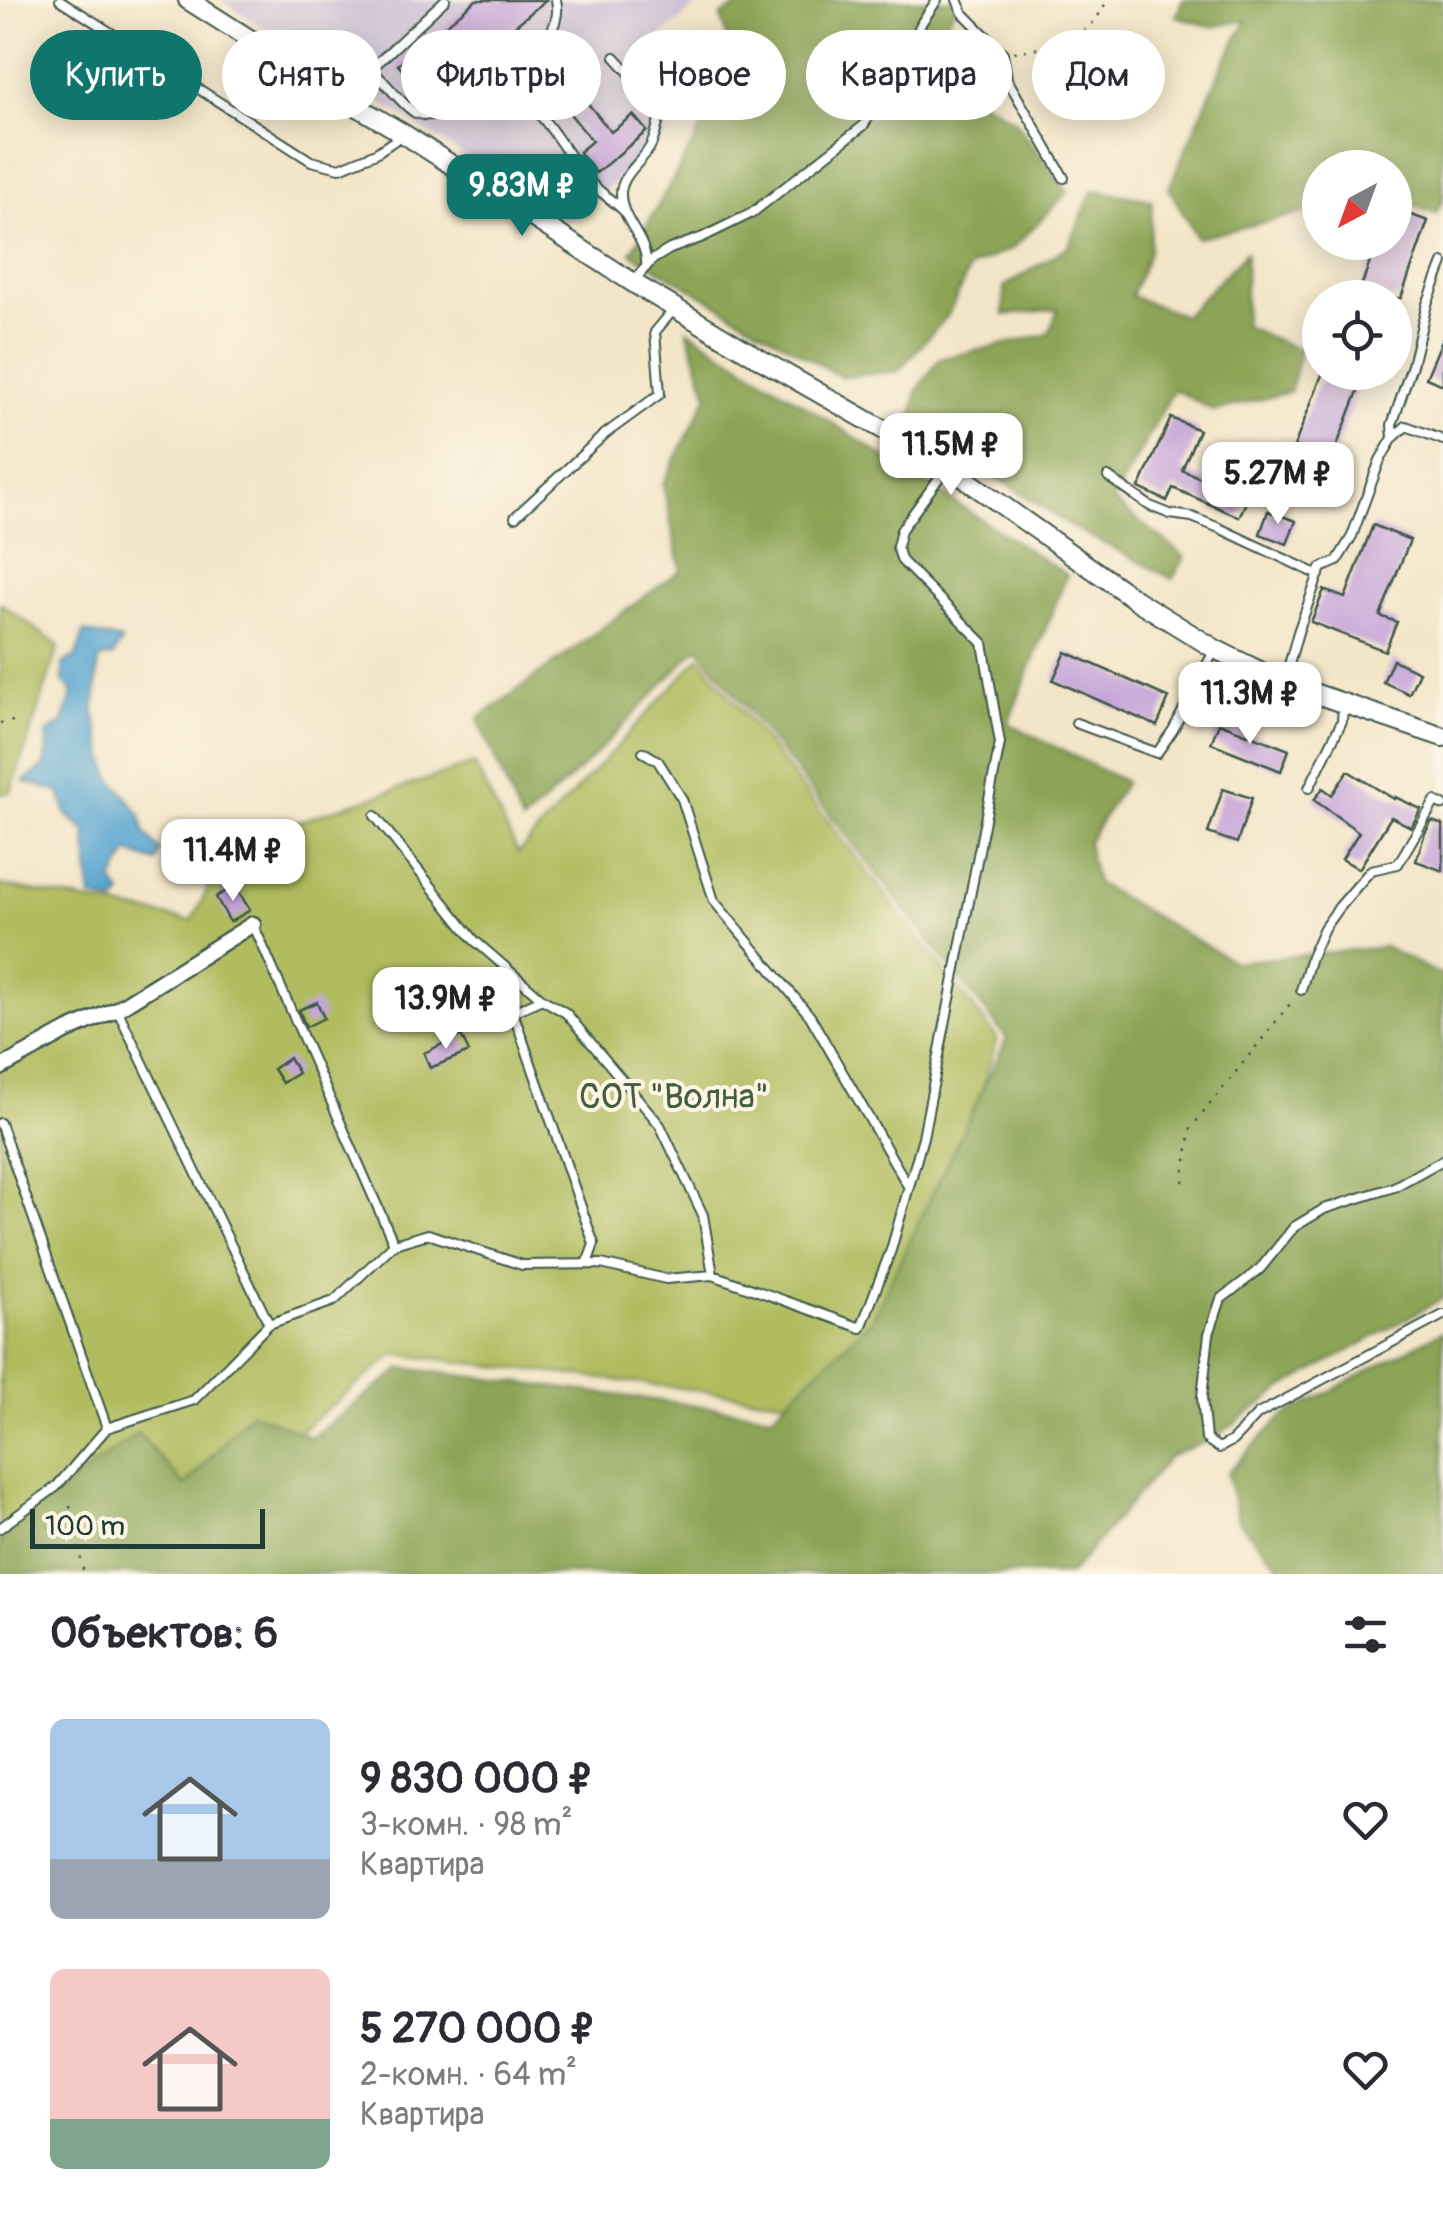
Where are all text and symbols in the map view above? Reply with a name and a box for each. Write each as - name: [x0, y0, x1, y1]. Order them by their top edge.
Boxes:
- chip: Купить: [30, 30, 202, 120]
- chip: Снять: [222, 30, 381, 120]
- chip: Фильтры: [401, 30, 601, 120]
- chip: Новое: [621, 30, 786, 120]
- chip: Квартира: [806, 30, 1012, 120]
- chip: Дом: [1032, 30, 1165, 120]
- north arrow: [1302, 150, 1412, 260]
- map controls: [1302, 150, 1412, 390]
- pin: 9.83M ₽: [430, 154, 614, 239]
- text: 9.83M ₽: [469, 166, 575, 206]
- button: locate: [1302, 280, 1412, 390]
- pin: 11.5M ₽: [859, 413, 1043, 498]
- text: 11.5M ₽: [902, 425, 1000, 465]
- pin: 5.27M ₽: [1186, 442, 1370, 527]
- text: 5.27M ₽: [1224, 454, 1332, 494]
- pin: 11.3M ₽: [1158, 662, 1342, 747]
- text: 11.3M ₽: [1200, 674, 1300, 714]
- pin: 11.4M ₽: [141, 819, 325, 904]
- text: 11.4M ₽: [183, 831, 283, 871]
- pin: 13.9M ₽: [354, 967, 538, 1052]
- text: 13.9M ₽: [394, 979, 498, 1019]
- park label: СОТ "Волна": [579, 1075, 769, 1119]
- scale bar: [30, 1504, 265, 1548]
- text: 100 m: [45, 1509, 125, 1544]
- icon: filters: [1338, 1607, 1393, 1662]
- text: Объектов: 6: [50, 1608, 278, 1660]
- text: 9 830 000 ₽: [360, 1753, 594, 1805]
- icon: home: [130, 1759, 250, 1879]
- icon: heart: [1338, 1792, 1393, 1847]
- text: 3-комн. · 98 m²: [360, 1805, 572, 1845]
- text: Квартира: [360, 1845, 484, 1885]
- text: 5 270 000 ₽: [360, 2003, 596, 2055]
- icon: home: [130, 2009, 250, 2129]
- icon: heart: [1338, 2042, 1393, 2097]
- text: 2-комн. · 64 m²: [360, 2055, 577, 2095]
- text: Квартира: [360, 2095, 484, 2135]

